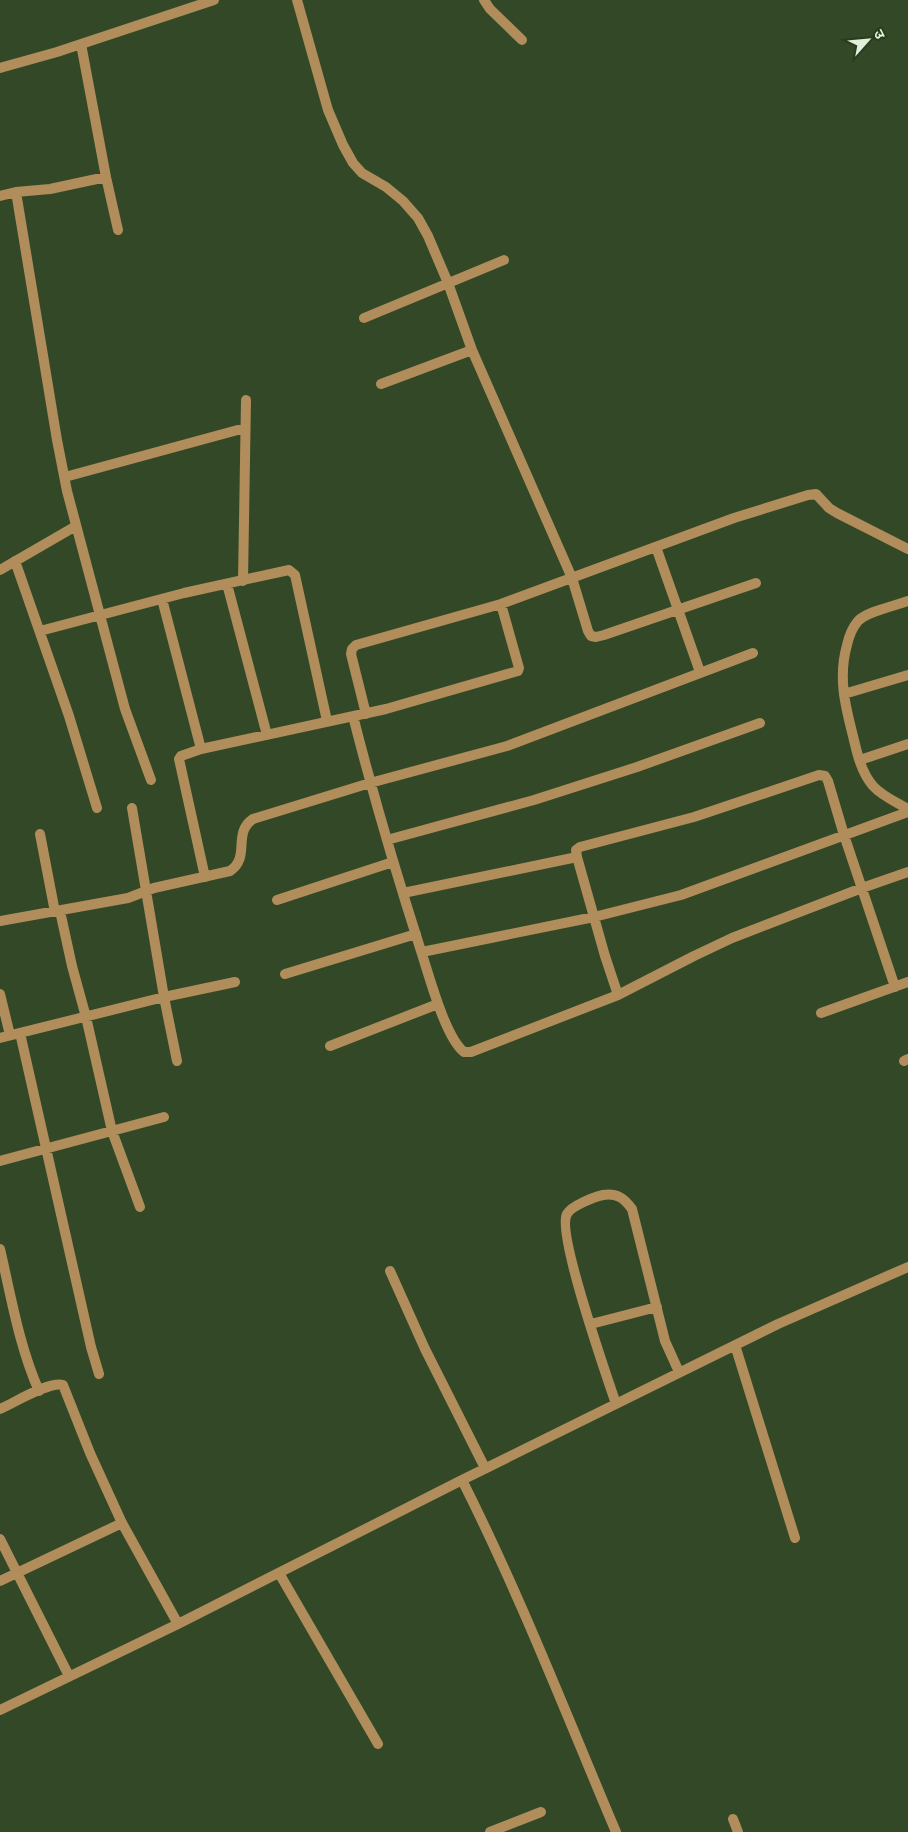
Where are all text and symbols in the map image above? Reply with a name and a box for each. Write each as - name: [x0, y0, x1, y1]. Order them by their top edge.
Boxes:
- north arrow: [843, 15, 893, 65]
- text: उ: [871, 27, 889, 42]

